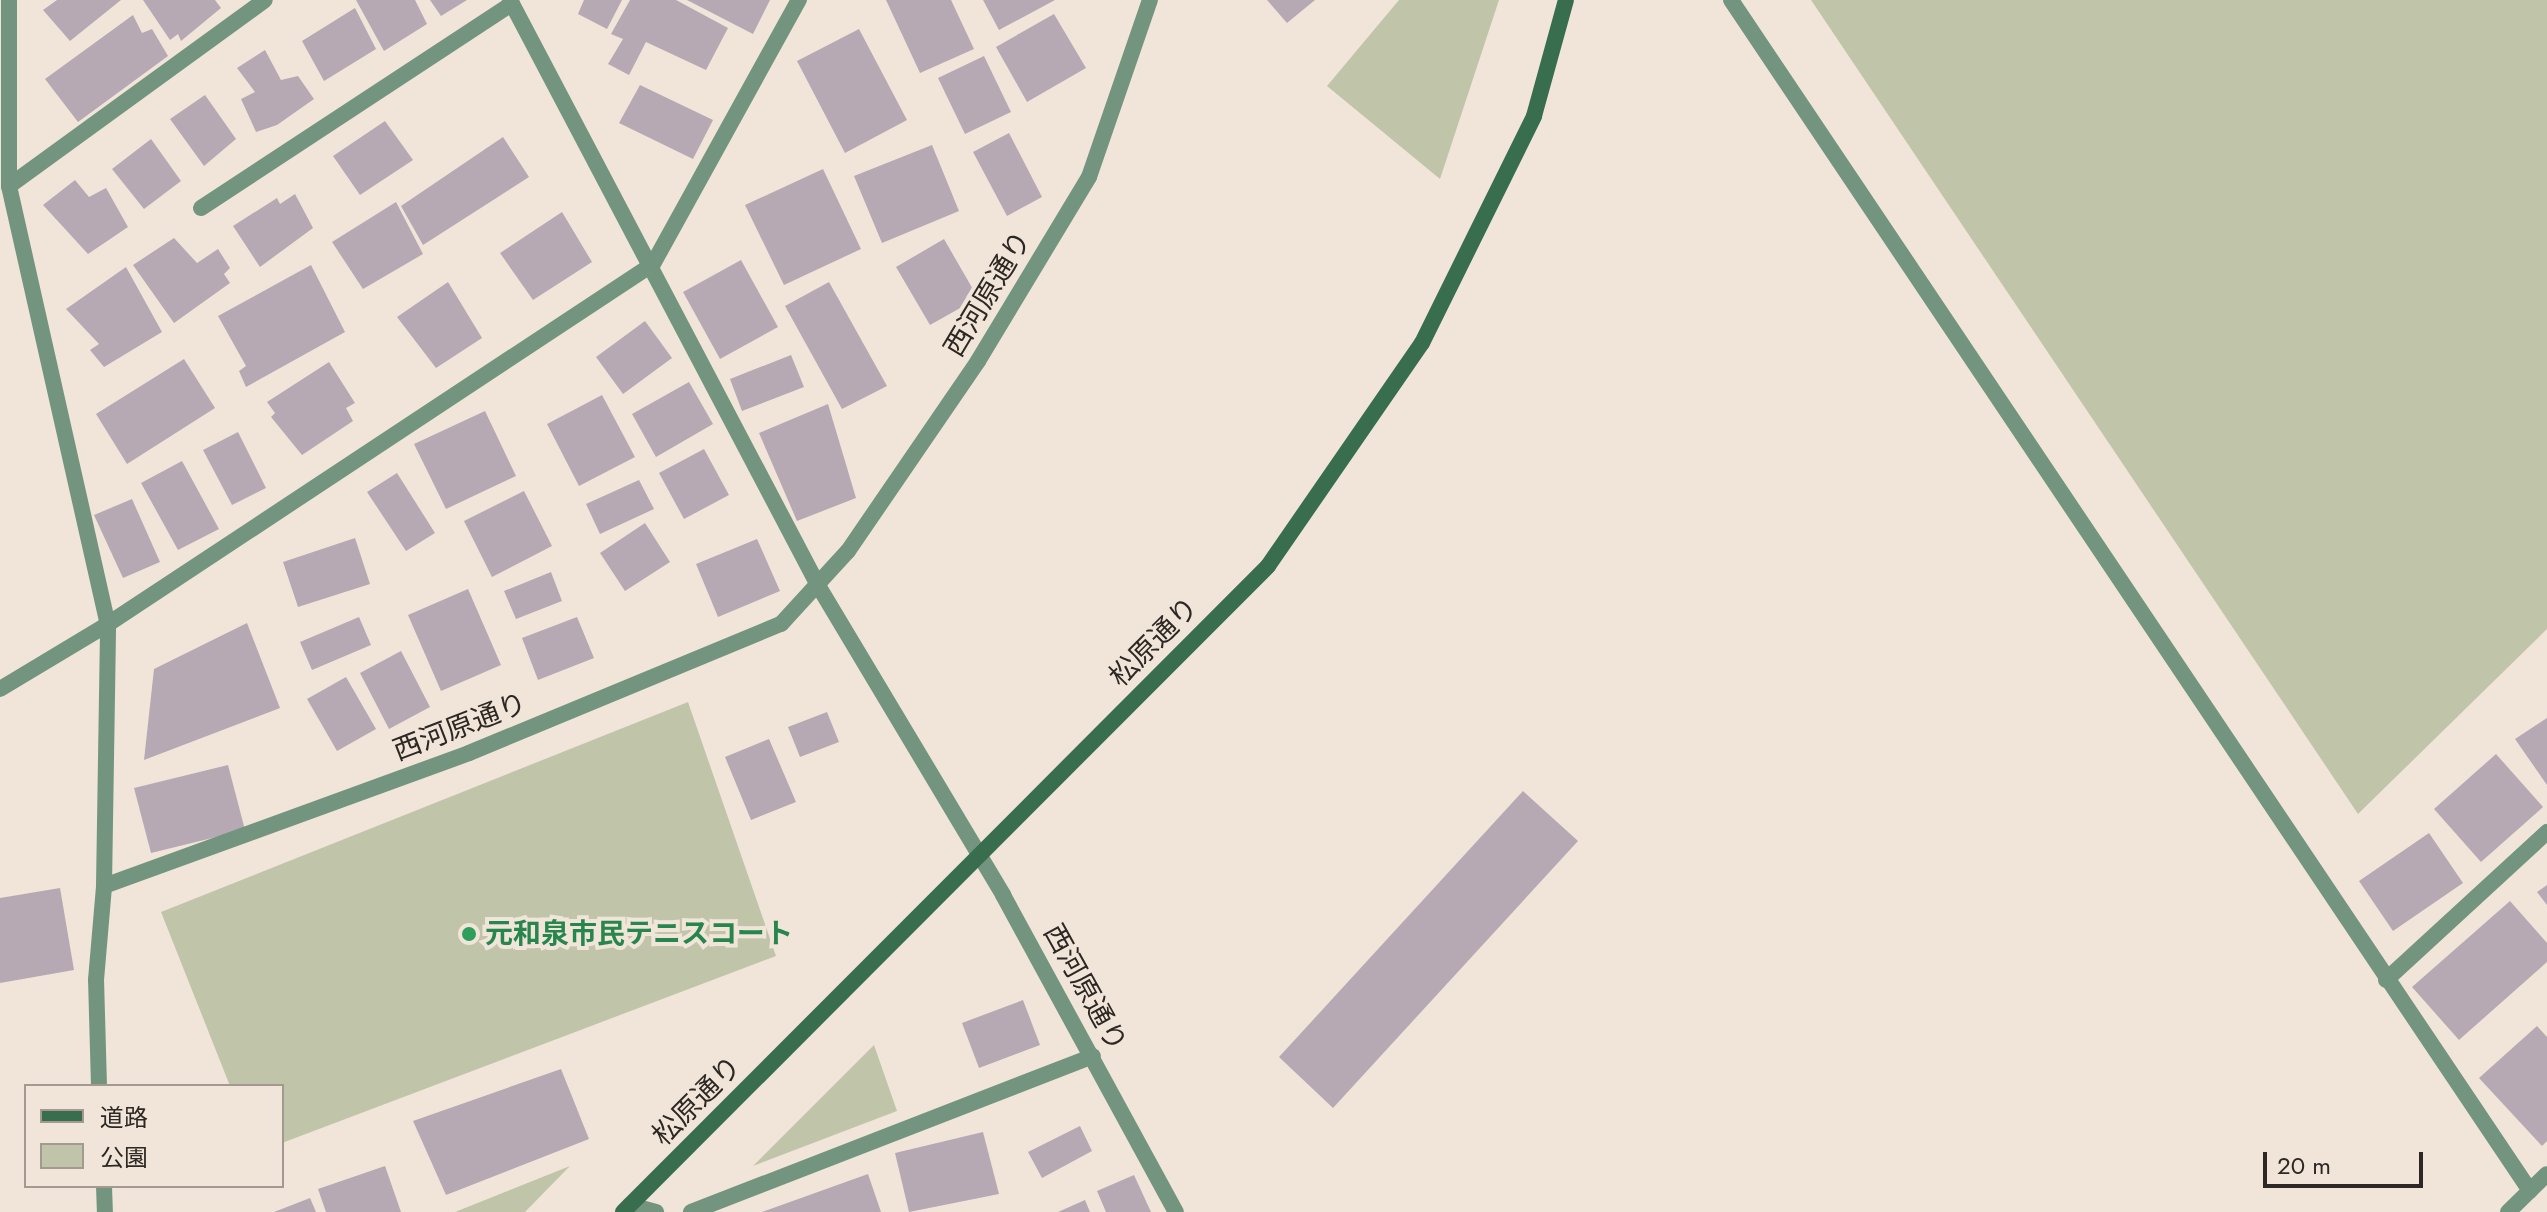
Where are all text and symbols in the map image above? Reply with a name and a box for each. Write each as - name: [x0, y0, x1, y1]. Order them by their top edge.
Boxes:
- street label: 西河原通り: [938, 225, 1038, 363]
- street label: 松原通り: [1103, 591, 1205, 693]
- street label: 西河原通り: [389, 686, 531, 768]
- place label: 元和泉市民テニスコート: [485, 917, 793, 951]
- street label: 西河原通り: [1036, 919, 1134, 1057]
- marker: 元和泉市民テニスコート: [460, 925, 478, 943]
- street label: 松原通り: [646, 1050, 748, 1152]
- legend: [24, 1084, 284, 1188]
- text: 道路: [100, 1100, 148, 1135]
- scale bar: [2267, 1136, 2427, 1186]
- text: 公園: [100, 1140, 148, 1175]
- text: 20 m: [2277, 1148, 2331, 1183]

